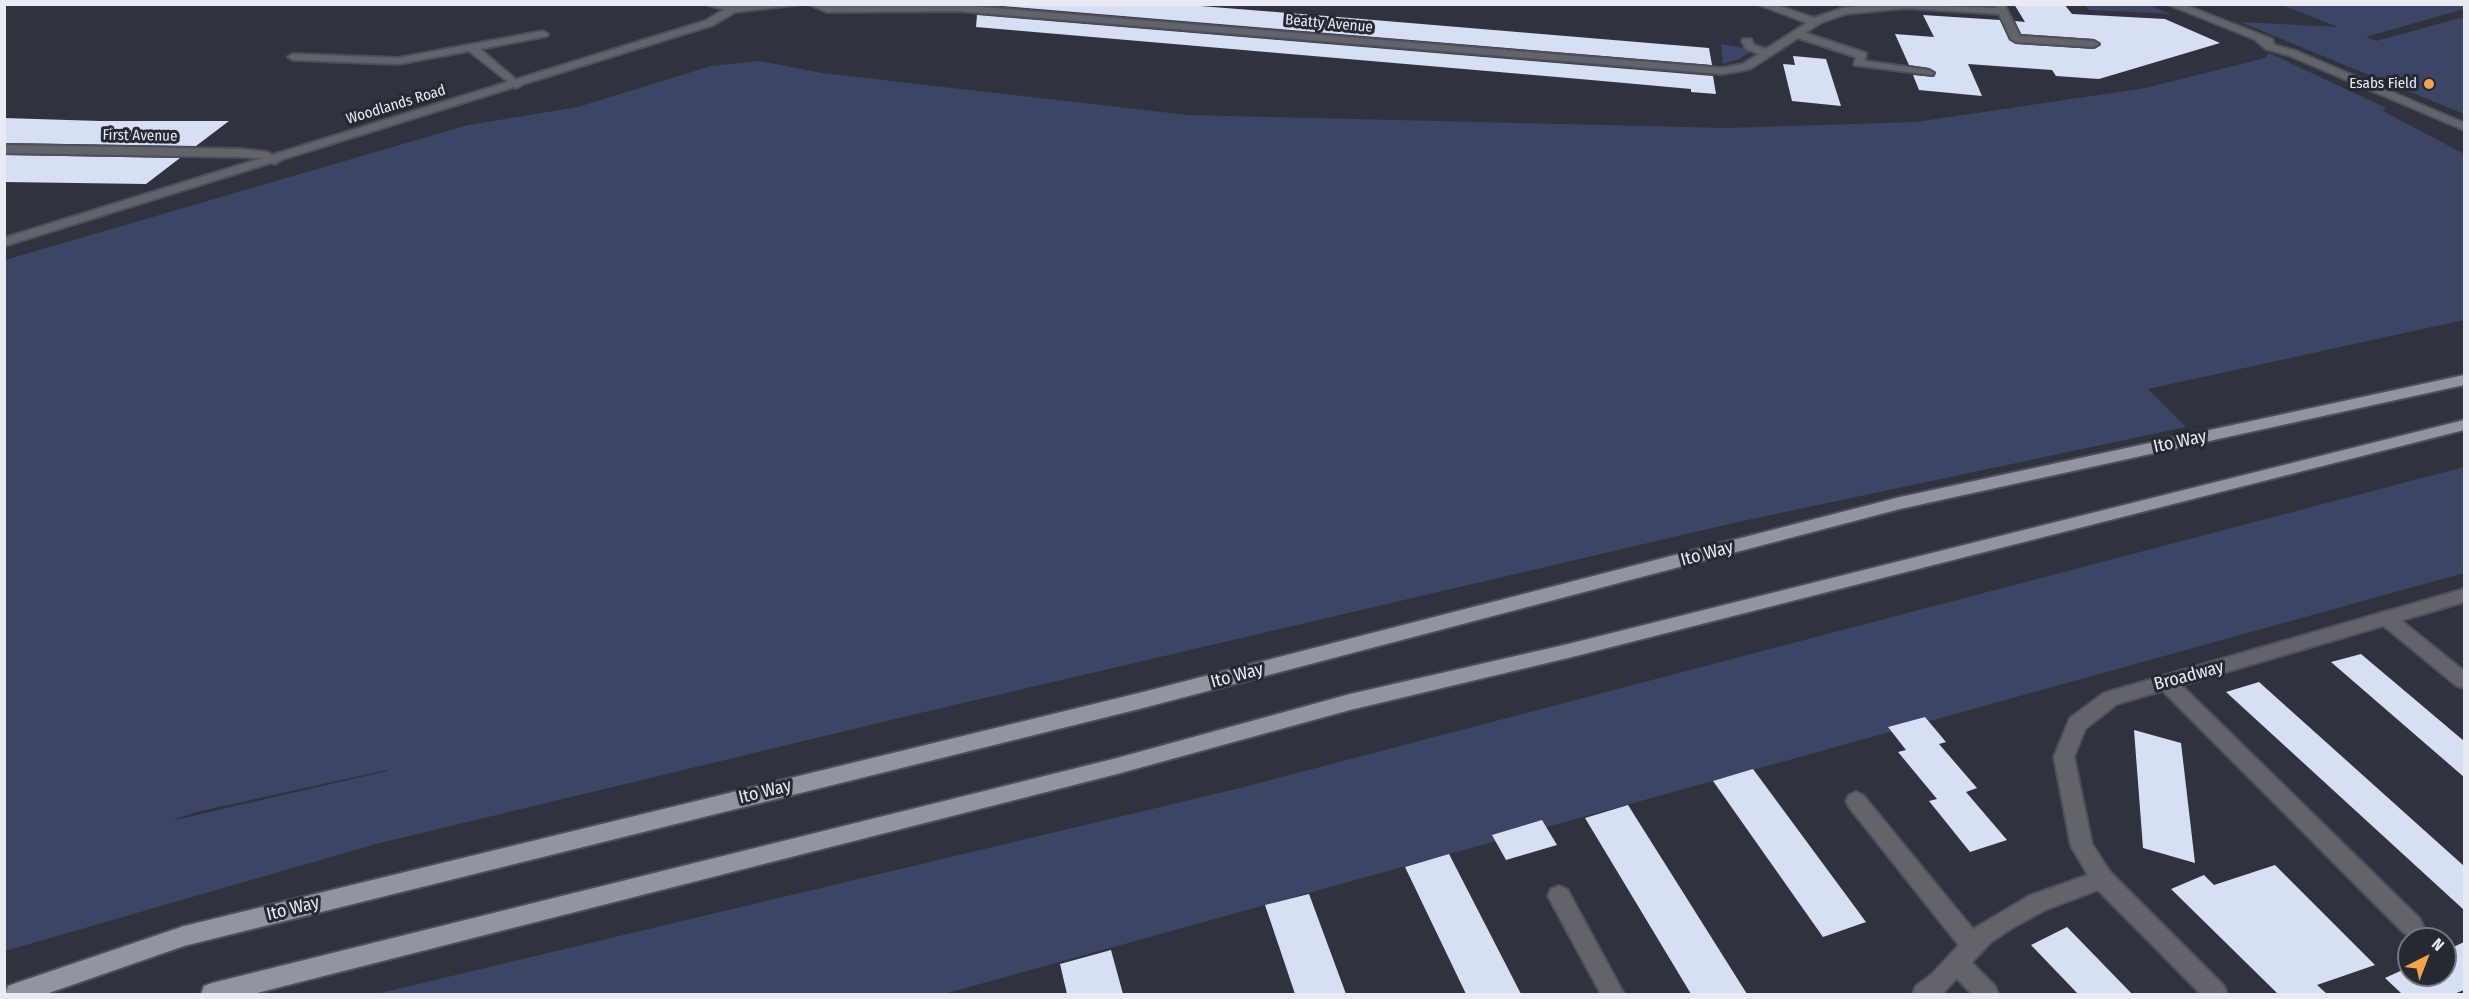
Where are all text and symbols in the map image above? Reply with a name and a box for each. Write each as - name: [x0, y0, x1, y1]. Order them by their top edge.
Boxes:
- street label: Beatty Avenue: [1284, 11, 1374, 37]
- place label: Esabs Field: [2349, 75, 2417, 93]
- marker: Esabs Field: [2422, 77, 2436, 91]
- street label: Woodlands Road: [344, 81, 448, 129]
- street label: First Avenue: [102, 126, 178, 146]
- street label: Ito Way: [2152, 426, 2208, 458]
- street label: Ito Way: [1678, 537, 1736, 571]
- street label: Broadway: [2152, 656, 2226, 696]
- street label: Ito Way: [1208, 659, 1266, 693]
- street label: Ito Way: [736, 775, 794, 809]
- street label: Ito Way: [264, 892, 322, 926]
- north arrow: [2397, 927, 2457, 987]
- text: N: [2428, 934, 2448, 955]

